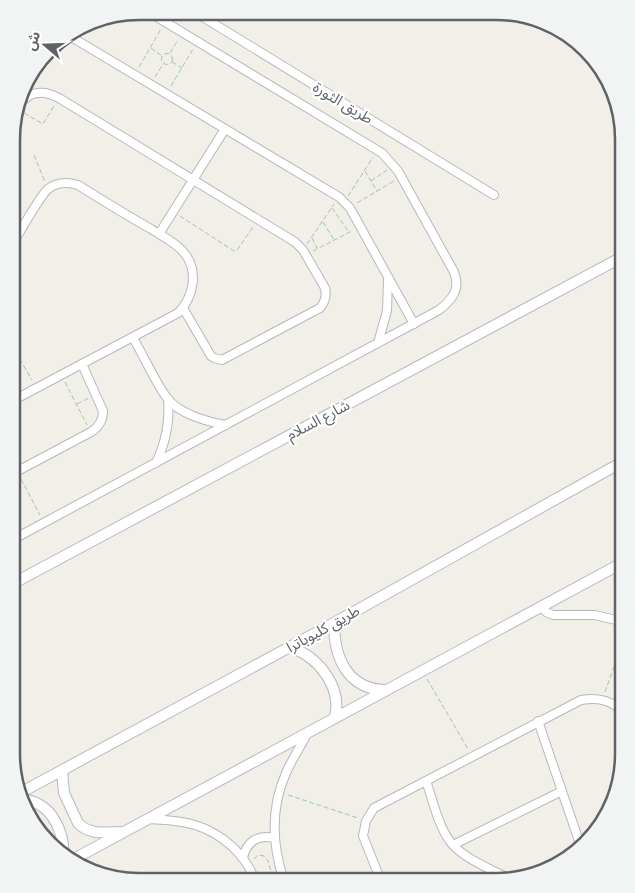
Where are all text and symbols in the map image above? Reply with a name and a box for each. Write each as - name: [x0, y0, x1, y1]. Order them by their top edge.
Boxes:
- north arrow: [20, 20, 70, 70]
- text: ش: [22, 29, 44, 53]
- street label: طريق الثورة: [309, 78, 376, 129]
- street label: شارع السلام: [283, 396, 354, 447]
- street label: طريق كليوباترا: [283, 602, 363, 657]

